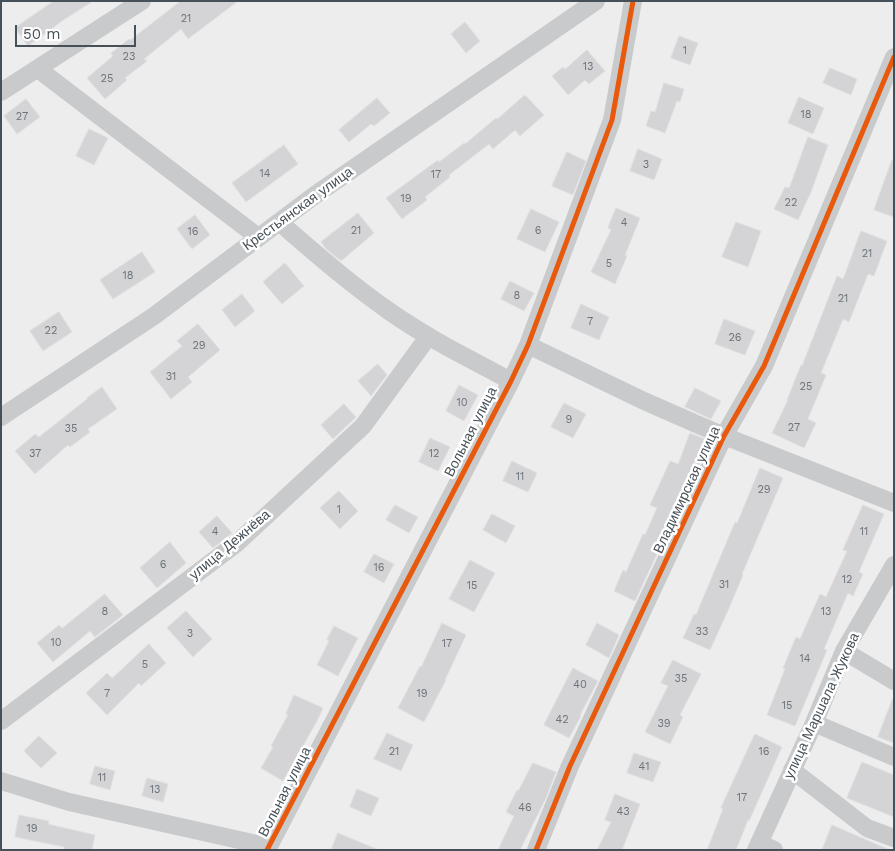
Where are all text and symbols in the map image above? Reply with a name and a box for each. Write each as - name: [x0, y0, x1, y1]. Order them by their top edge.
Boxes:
- house number: 21: [181, 12, 191, 26]
- scale bar: [18, 15, 139, 47]
- text: 50 m: [23, 25, 60, 43]
- house number: 1: [683, 44, 687, 58]
- house number: 23: [123, 50, 135, 64]
- house number: 13: [583, 60, 593, 74]
- house number: 25: [101, 72, 113, 86]
- house number: 18: [800, 108, 812, 122]
- house number: 27: [16, 110, 28, 124]
- house number: 3: [643, 158, 649, 172]
- street label: Крестьянская улица: [240, 163, 356, 255]
- house number: 14: [259, 167, 271, 181]
- house number: 17: [431, 168, 441, 182]
- house number: 19: [400, 192, 412, 206]
- house number: 22: [785, 196, 797, 210]
- house number: 4: [621, 216, 627, 230]
- house number: 21: [351, 224, 361, 238]
- house number: 6: [535, 224, 541, 238]
- house number: 16: [188, 225, 198, 239]
- house number: 21: [862, 247, 872, 261]
- house number: 5: [606, 257, 612, 271]
- house number: 18: [122, 269, 134, 283]
- house number: 8: [514, 289, 520, 303]
- house number: 21: [838, 292, 848, 306]
- house number: 7: [587, 315, 593, 329]
- house number: 22: [45, 324, 57, 338]
- house number: 26: [728, 331, 742, 345]
- house number: 29: [192, 339, 206, 353]
- house number: 31: [166, 370, 176, 384]
- house number: 25: [800, 380, 812, 394]
- street label: Вольная улица: [441, 384, 501, 480]
- house number: 10: [456, 396, 468, 410]
- house number: 9: [566, 413, 572, 427]
- house number: 27: [788, 421, 800, 435]
- house number: 35: [65, 422, 77, 436]
- street label: Владимирская улица: [650, 424, 724, 556]
- house number: 37: [29, 447, 41, 461]
- house number: 12: [429, 447, 439, 461]
- house number: 11: [516, 470, 524, 484]
- house number: 29: [757, 483, 771, 497]
- house number: 1: [337, 503, 341, 517]
- street label: улица Дежнёва: [186, 506, 274, 584]
- house number: 4: [212, 525, 218, 539]
- house number: 11: [860, 525, 868, 539]
- house number: 6: [160, 558, 166, 572]
- house number: 16: [374, 561, 384, 575]
- house number: 12: [842, 573, 852, 587]
- house number: 31: [719, 578, 729, 592]
- house number: 15: [467, 579, 477, 593]
- house number: 8: [102, 605, 108, 619]
- house number: 13: [821, 605, 831, 619]
- house number: 33: [696, 625, 708, 639]
- house number: 3: [187, 627, 193, 641]
- street label: улица Маршала Жукова: [781, 630, 863, 782]
- house number: 10: [50, 636, 62, 650]
- house number: 17: [442, 637, 452, 651]
- house number: 14: [799, 652, 811, 666]
- house number: 5: [142, 658, 148, 672]
- house number: 35: [675, 672, 687, 686]
- house number: 40: [573, 678, 587, 692]
- house number: 7: [104, 687, 110, 701]
- house number: 19: [416, 687, 428, 701]
- house number: 15: [782, 699, 792, 713]
- house number: 42: [555, 713, 569, 727]
- house number: 39: [657, 717, 671, 731]
- street label: Вольная улица: [255, 744, 315, 840]
- house number: 21: [389, 745, 399, 759]
- house number: 16: [759, 745, 769, 759]
- house number: 41: [639, 760, 649, 774]
- house number: 11: [98, 771, 106, 785]
- house number: 13: [150, 783, 160, 797]
- house number: 17: [737, 791, 747, 805]
- house number: 46: [518, 801, 532, 815]
- house number: 43: [616, 805, 630, 819]
- house number: 19: [26, 822, 38, 836]

